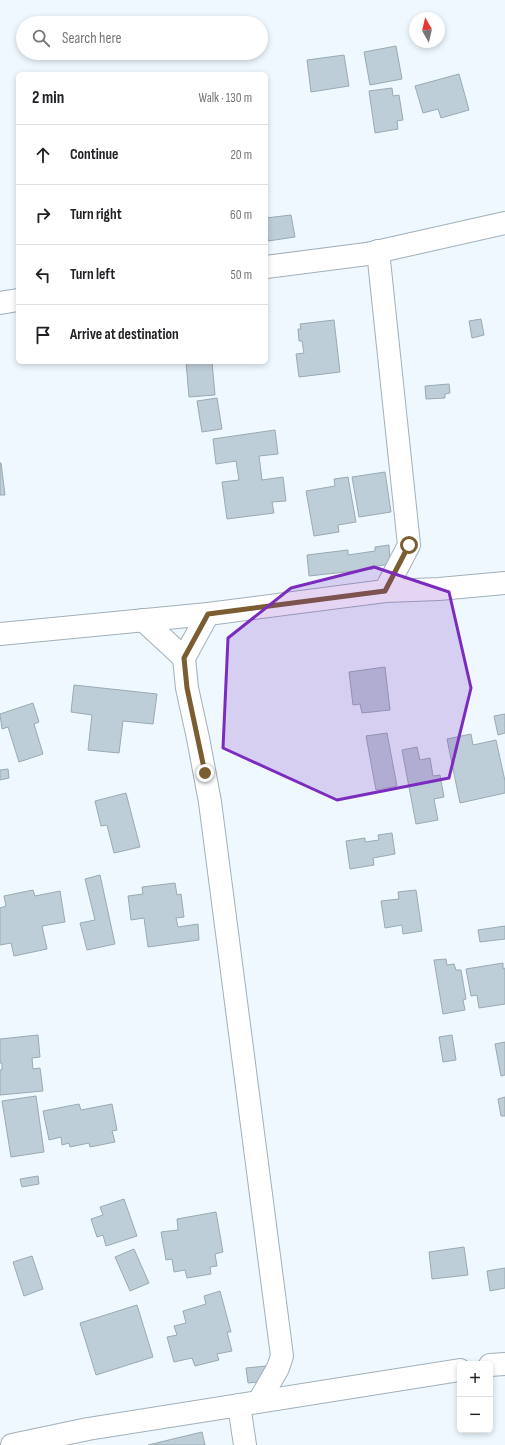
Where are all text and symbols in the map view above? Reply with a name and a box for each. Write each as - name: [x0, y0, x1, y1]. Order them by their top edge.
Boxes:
- north arrow: [409, 12, 445, 48]
- search box: [16, 16, 268, 60]
- icon: search: [30, 27, 52, 49]
- text: Search here: [62, 29, 122, 48]
- text: 2 min: [32, 88, 64, 108]
- text: Walk · 130 m: [199, 90, 252, 106]
- icon: ahead: [32, 144, 54, 166]
- text: Continue: [70, 145, 119, 164]
- text: 20 m: [230, 147, 252, 163]
- icon: right: [32, 204, 54, 226]
- text: Turn right: [70, 205, 122, 224]
- text: 60 m: [230, 207, 252, 223]
- icon: left: [32, 264, 54, 286]
- text: Turn left: [70, 265, 115, 284]
- text: 50 m: [231, 267, 252, 283]
- icon: arrive: [32, 324, 54, 346]
- text: Arrive at destination: [70, 325, 179, 344]
- route start: [400, 536, 418, 554]
- route end: [196, 764, 214, 782]
- map controls: [457, 1361, 493, 1433]
- button: +: [457, 1361, 493, 1397]
- button: −: [457, 1397, 493, 1433]

